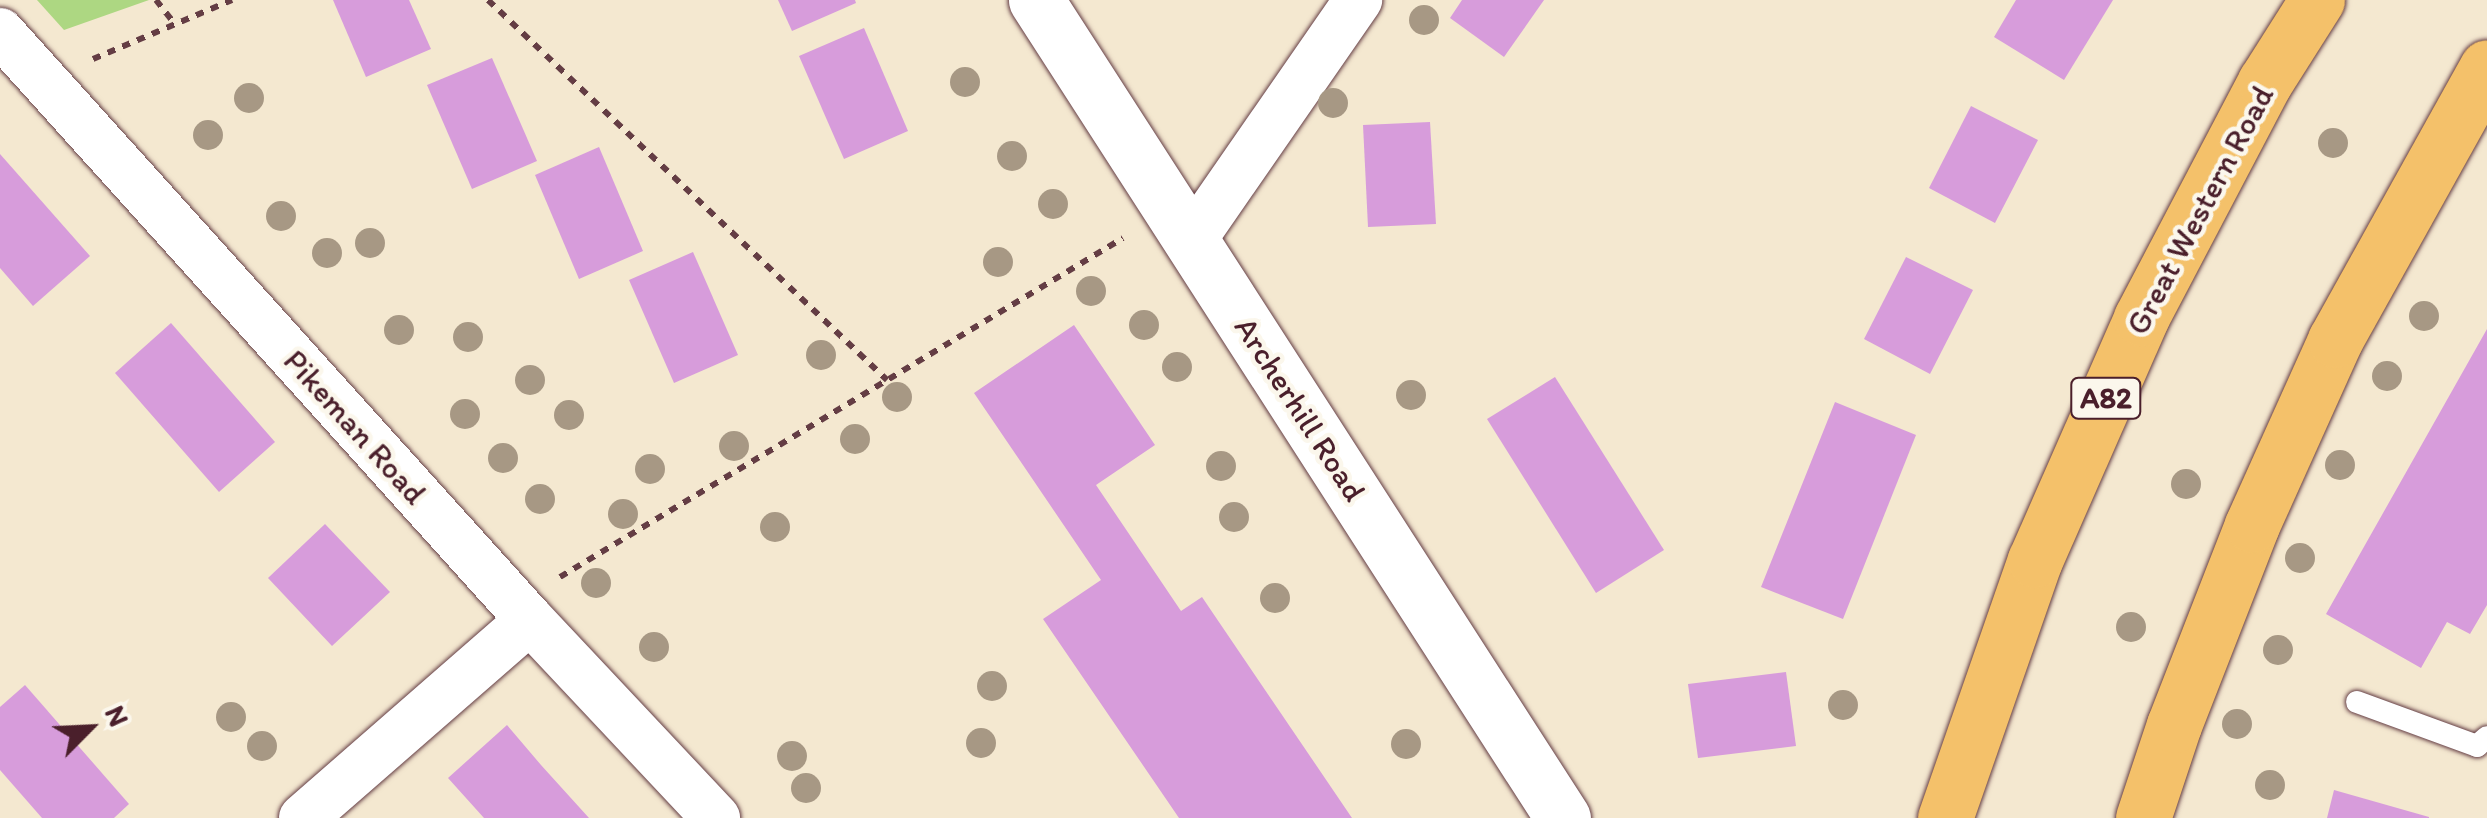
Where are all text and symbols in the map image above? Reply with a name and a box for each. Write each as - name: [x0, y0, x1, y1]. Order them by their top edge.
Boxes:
- street label: Great Western Road: [2119, 80, 2281, 340]
- street label: Archerhill Road: [1226, 310, 1374, 508]
- street label: Pikeman Road: [276, 342, 434, 512]
- road number: A82: [2068, 373, 2144, 423]
- north arrow: [40, 678, 140, 778]
- text: N: [98, 700, 137, 731]

